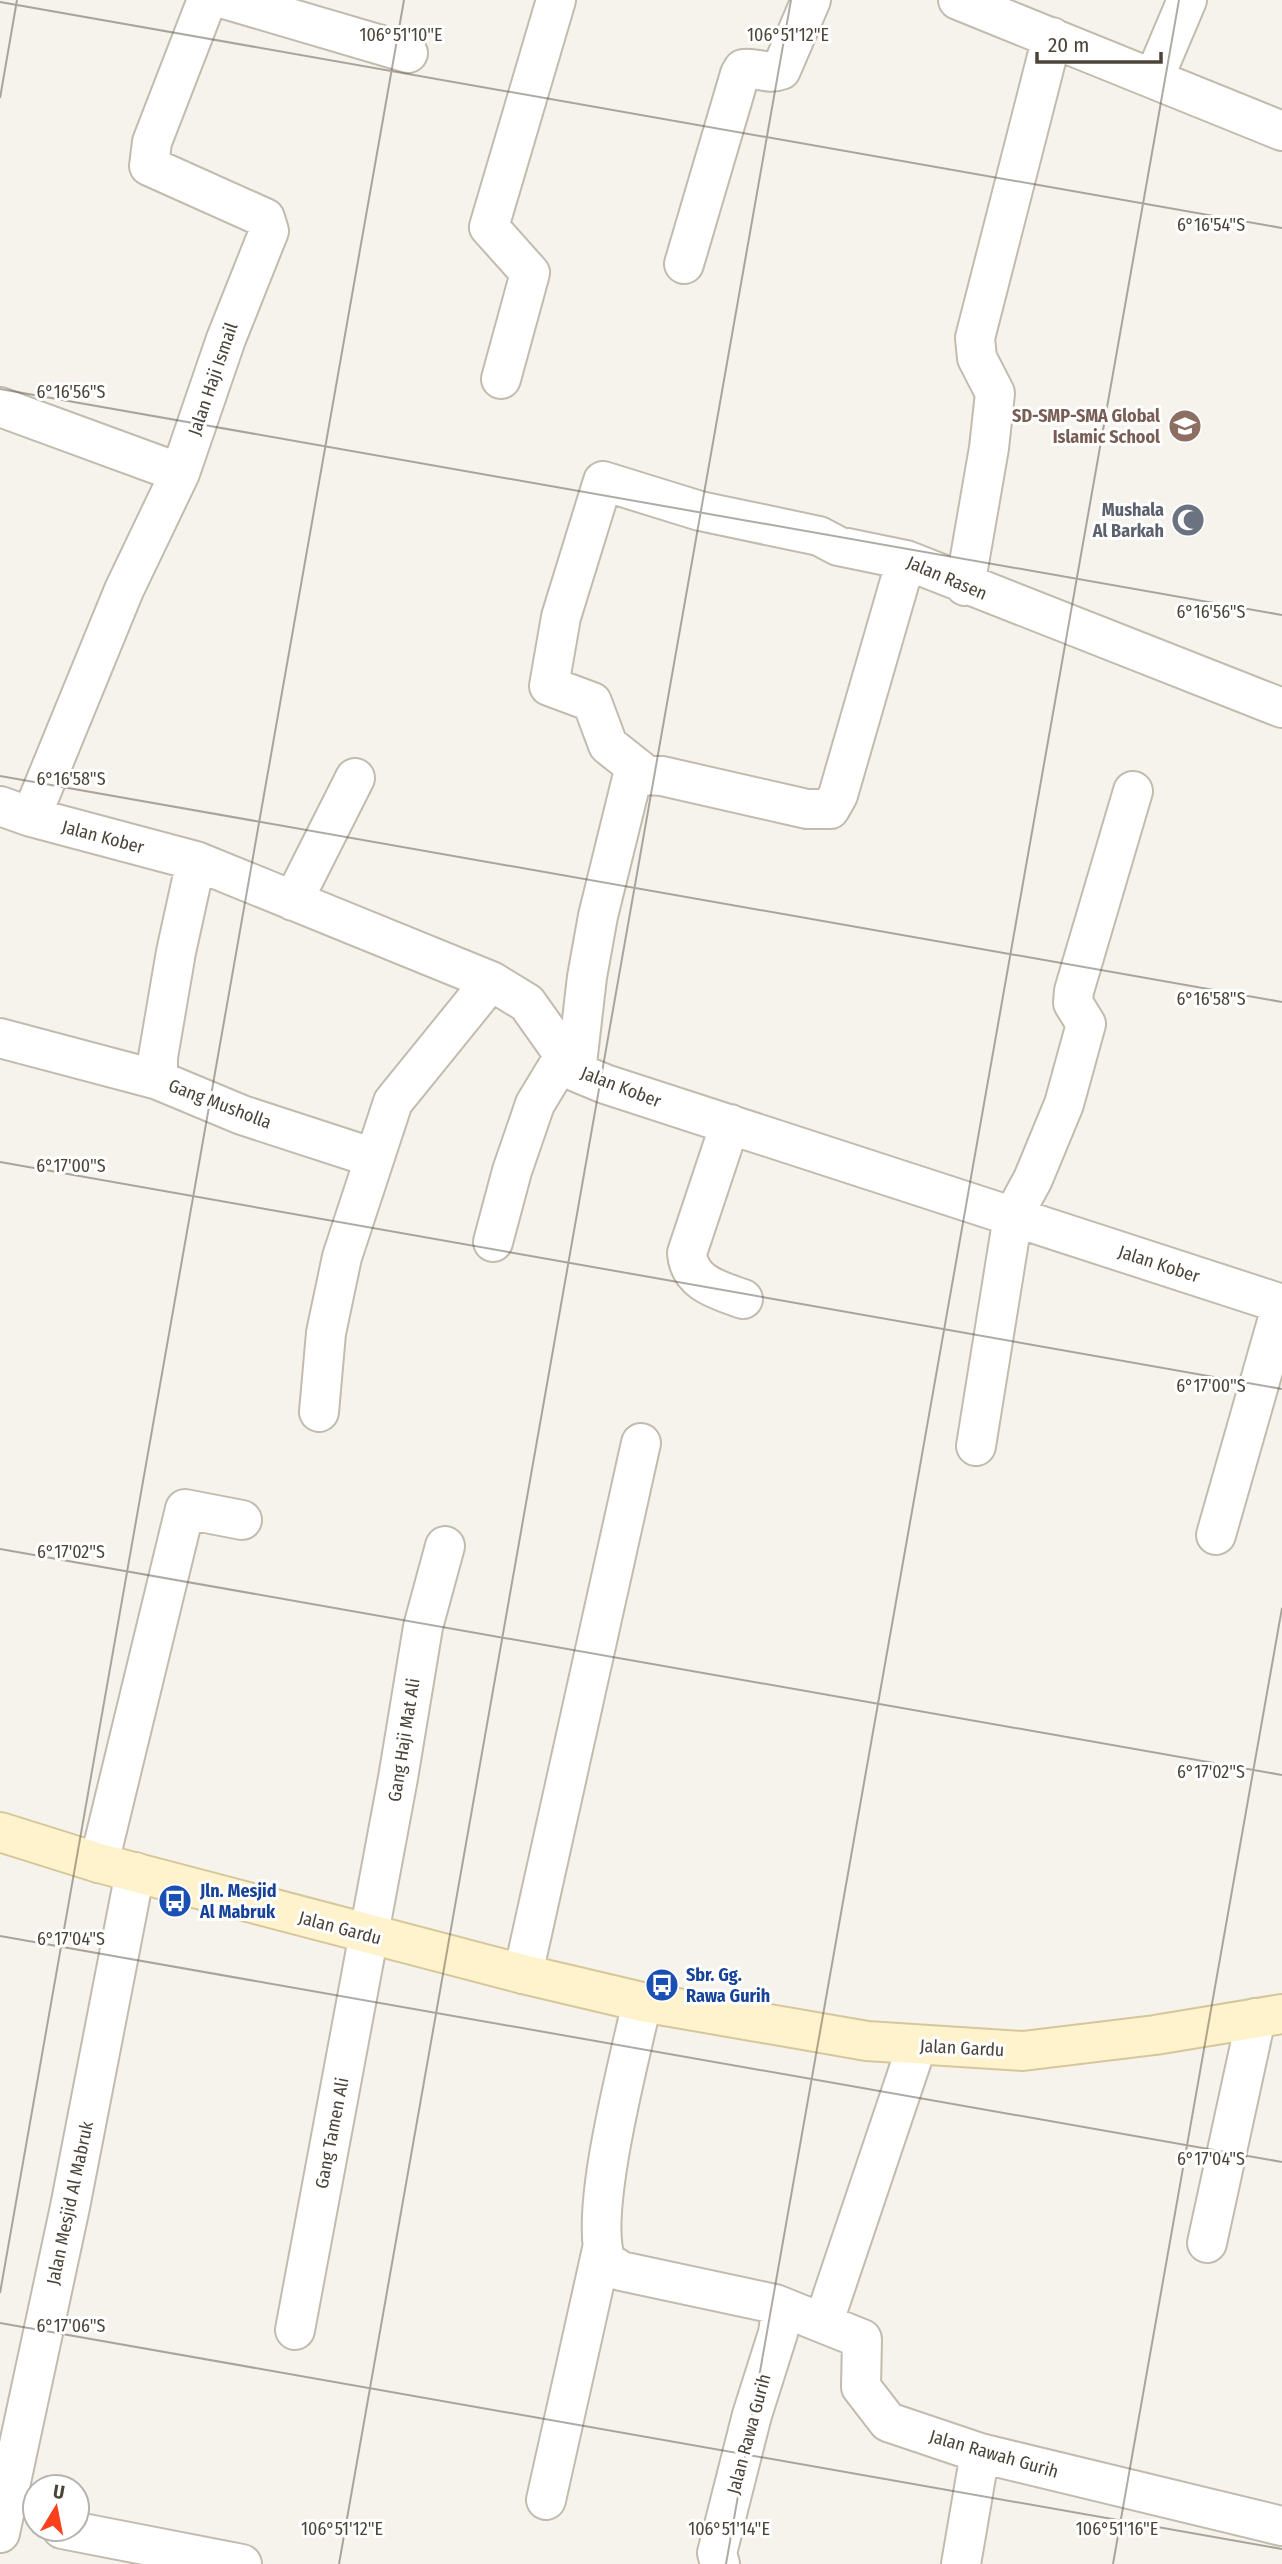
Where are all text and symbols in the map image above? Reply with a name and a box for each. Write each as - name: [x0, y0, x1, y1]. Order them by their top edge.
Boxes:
- scale bar: [1037, 21, 1161, 65]
- text: 106°51'10"E: [359, 24, 443, 46]
- text: 106°51'12"E: [747, 24, 829, 46]
- text: 20 m: [1048, 32, 1089, 58]
- text: 6°16'54"S: [1177, 214, 1245, 236]
- street label: Jalan Haji Ismail: [183, 319, 243, 438]
- text: 6°16'56"S: [37, 381, 106, 403]
- place label: SD-SMP-SMA Global Islamic School: [1012, 405, 1160, 448]
- school or university icon: SD-SMP-SMA Global Islamic School: [1166, 407, 1204, 445]
- place label: Mushala Al Barkah: [1092, 499, 1164, 542]
- mosque icon: Mushala Al Barkah: [1169, 501, 1207, 539]
- street label: Jalan Rasen: [904, 551, 990, 605]
- text: 6°16'56"S: [1177, 601, 1246, 623]
- text: 6°16'58"S: [36, 768, 106, 790]
- street label: Jalan Kober: [59, 815, 147, 859]
- text: 6°16'58"S: [1176, 988, 1246, 1010]
- street label: Jalan Kober: [578, 1062, 665, 1113]
- street label: Gang Musholla: [165, 1074, 275, 1134]
- text: 6°17'00"S: [36, 1155, 106, 1177]
- street label: Jalan Kober: [1116, 1241, 1203, 1288]
- text: 6°17'00"S: [1176, 1375, 1246, 1397]
- text: 6°17'02"S: [37, 1541, 105, 1563]
- street label: Gang Haji Mat Ali: [383, 1677, 425, 1803]
- text: 6°17'02"S: [1177, 1761, 1245, 1783]
- place label: Jln. Mesjid Al Mabruk: [199, 1880, 277, 1923]
- bus stop icon: Jln. Mesjid Al Mabruk: [156, 1882, 194, 1920]
- street label: Jalan Gardu: [296, 1906, 384, 1950]
- text: 6°17'04"S: [37, 1928, 105, 1950]
- place label: Sbr. Gg. Rawa Gurih: [686, 1964, 770, 2007]
- bus stop icon: Sbr. Gg. Rawa Gurih: [643, 1966, 681, 2004]
- street label: Jalan Gardu: [919, 2035, 1005, 2061]
- street label: Gang Tamen Ali: [310, 2076, 354, 2190]
- street label: Jalan Mesjid Al Mabruk: [42, 2119, 98, 2287]
- text: 6°17'04"S: [1177, 2148, 1245, 2170]
- text: 6°17'06"S: [37, 2315, 105, 2337]
- street label: Jalan Rawa Gurih: [722, 2371, 776, 2497]
- street label: Jalan Rawah Gurih: [927, 2425, 1061, 2483]
- north arrow: [21, 2473, 91, 2543]
- text: U: [51, 2479, 66, 2504]
- text: 106°51'12"E: [301, 2518, 383, 2540]
- text: 106°51'14"E: [688, 2518, 770, 2540]
- text: 106°51'16"E: [1076, 2518, 1158, 2540]

